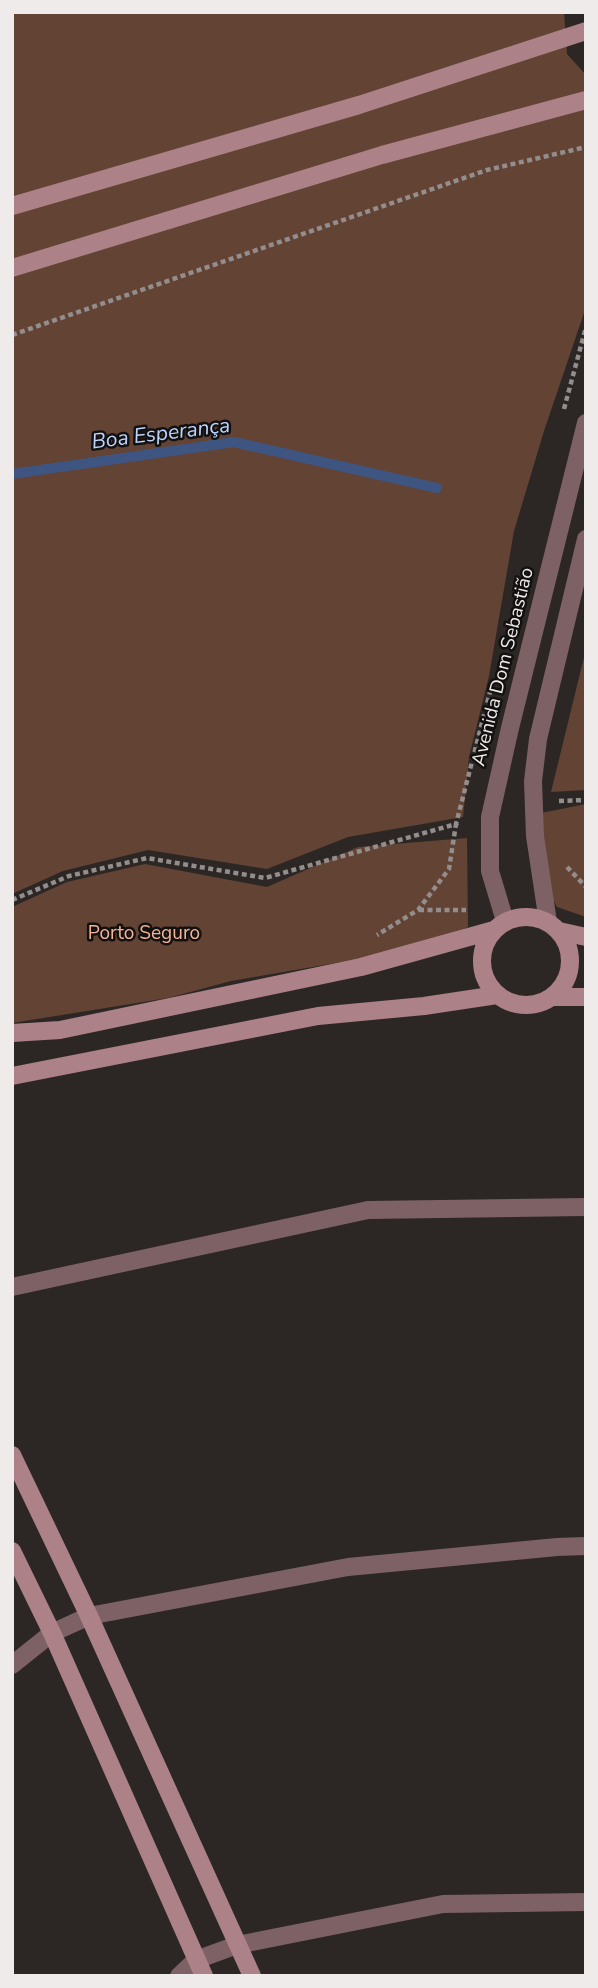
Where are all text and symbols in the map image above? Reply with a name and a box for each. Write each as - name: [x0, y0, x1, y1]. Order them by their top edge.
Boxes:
- water label: Boa Esperança: [90, 414, 232, 456]
- street label: Avenida Dom Sebastião: [468, 565, 540, 769]
- park label: Porto Seguro: [88, 923, 200, 945]

